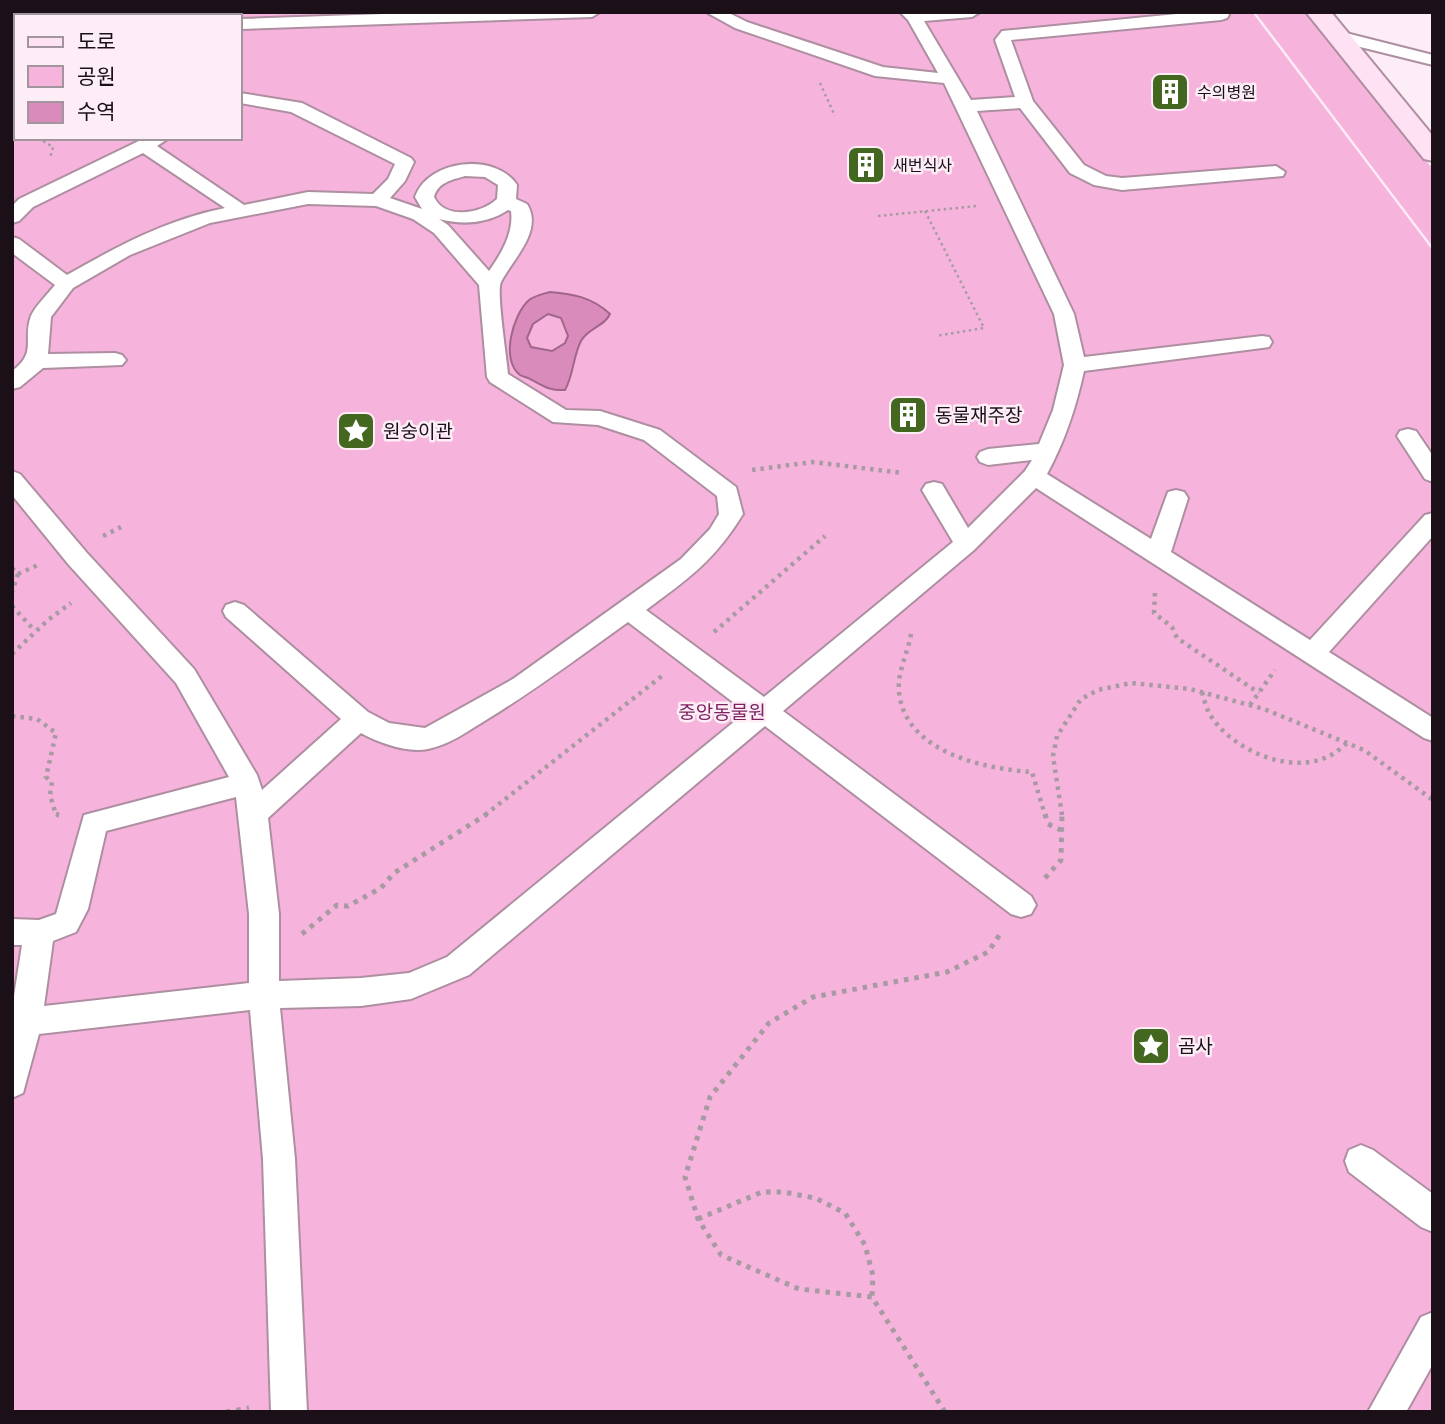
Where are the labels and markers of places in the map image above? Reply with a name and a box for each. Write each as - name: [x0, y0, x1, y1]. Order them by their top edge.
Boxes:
- building icon: 수의병원: [1149, 71, 1191, 113]
- place label: 수의병원: [1197, 82, 1256, 102]
- building icon: 새번식사: [845, 144, 887, 186]
- place label: 새번식사: [893, 155, 952, 175]
- building icon: 동물재주장: [887, 394, 929, 436]
- place label: 동물재주장: [935, 403, 1022, 427]
- place icon: 원숭이관: [335, 410, 377, 452]
- place label: 원숭이관: [383, 419, 453, 443]
- place icon: 곰사: [1130, 1025, 1172, 1067]
- place label: 곰사: [1178, 1034, 1213, 1058]

